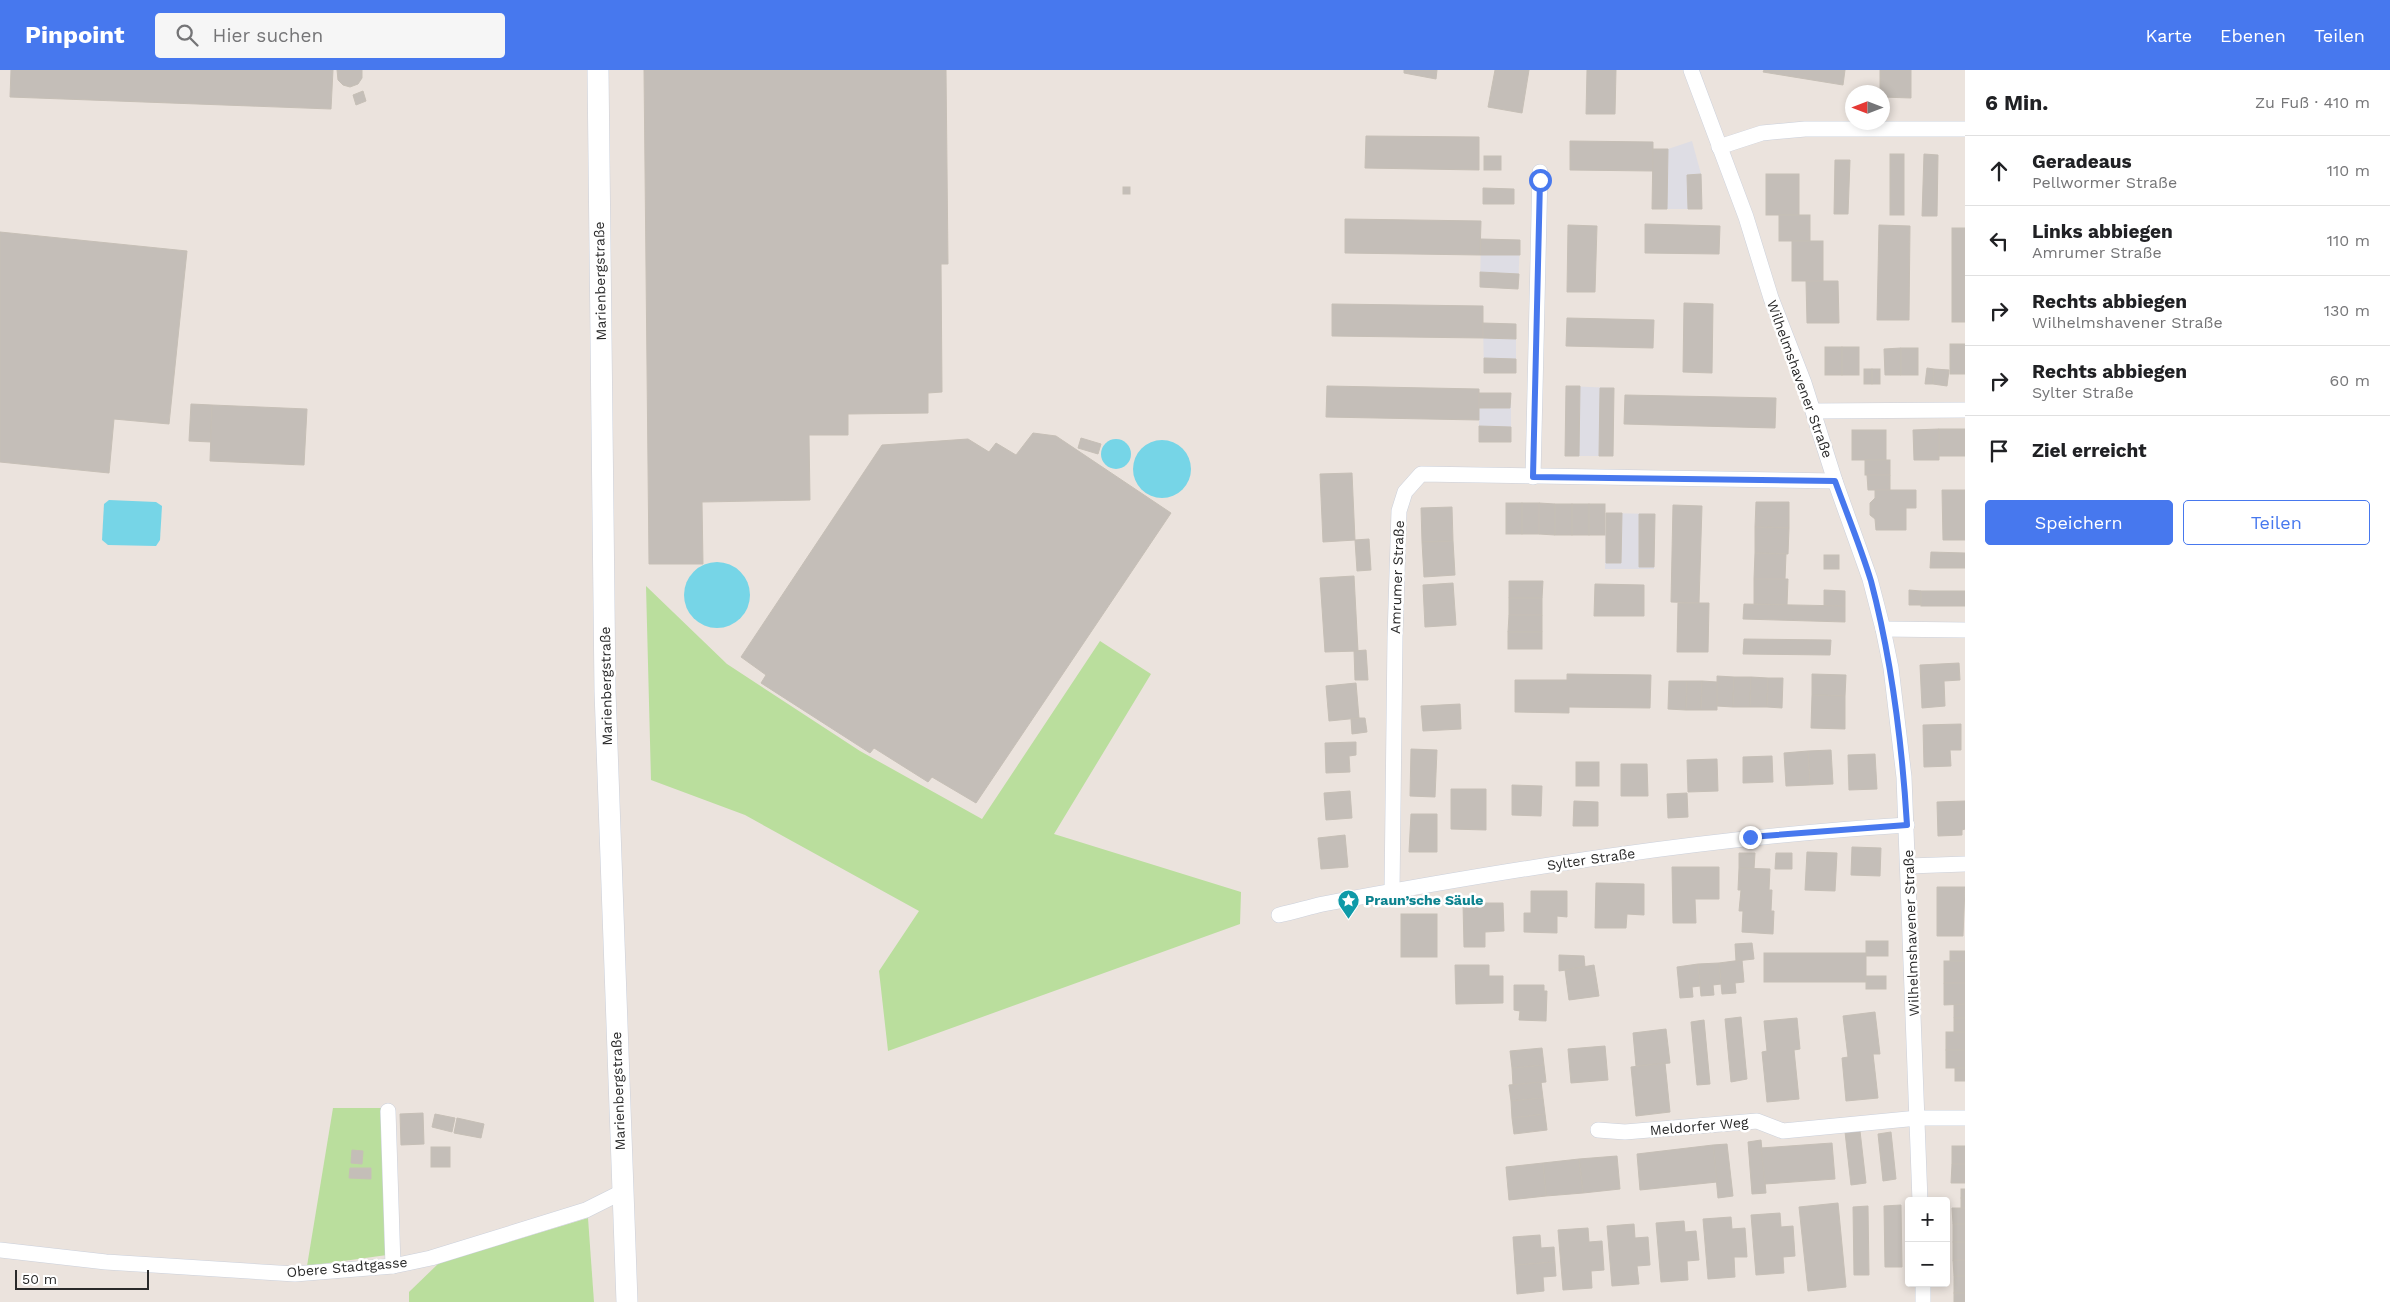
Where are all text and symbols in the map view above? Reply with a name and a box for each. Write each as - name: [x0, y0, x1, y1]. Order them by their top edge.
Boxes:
- search box: [155, 13, 505, 58]
- text: Pinpoint: [25, 21, 125, 49]
- icon: search: [173, 21, 201, 49]
- text: Hier suchen: [213, 24, 323, 47]
- text: Karte: [2146, 25, 2192, 46]
- text: Ebenen: [2220, 25, 2286, 46]
- text: Teilen: [2314, 25, 2365, 46]
- north arrow: [1845, 85, 1890, 130]
- text: 6 Min.: [1985, 90, 2048, 115]
- text: Zu Fuß · 410 m: [2255, 93, 2370, 112]
- text: Geradeaus: [2032, 150, 2132, 173]
- icon: ahead: [1985, 157, 2013, 185]
- text: 110 m: [2327, 161, 2370, 180]
- route start: [1529, 169, 1552, 192]
- text: Pellwormer Straße: [2032, 173, 2177, 192]
- text: Links abbiegen: [2032, 220, 2173, 243]
- street label: Marienbergstraße: [591, 221, 609, 341]
- icon: left: [1985, 227, 2013, 255]
- text: 110 m: [2327, 231, 2370, 250]
- text: Amrumer Straße: [2032, 243, 2162, 262]
- text: Rechts abbiegen: [2032, 290, 2187, 313]
- icon: right: [1985, 297, 2013, 325]
- street label: Wilhelmshavener Straße: [1764, 298, 1836, 460]
- text: 130 m: [2324, 301, 2370, 320]
- text: Wilhelmshavener Straße: [2032, 313, 2223, 332]
- text: Rechts abbiegen: [2032, 360, 2187, 383]
- icon: right: [1985, 367, 2013, 395]
- text: 60 m: [2330, 371, 2370, 390]
- text: Sylter Straße: [2032, 383, 2134, 402]
- icon: arrive: [1985, 437, 2013, 465]
- text: Ziel erreicht: [2032, 439, 2147, 462]
- button: Speichern: [1985, 500, 2173, 545]
- button: Teilen: [2183, 500, 2370, 545]
- street label: Amrumer Straße: [1387, 520, 1407, 634]
- street label: Marienbergstraße: [597, 626, 615, 746]
- route end: [1739, 826, 1762, 849]
- street label: Sylter Straße: [1546, 845, 1636, 873]
- street label: Wilhelmshavener Straße: [1900, 849, 1922, 1017]
- place icon: Praun’sche Säule: [1337, 888, 1361, 919]
- place label: Praun’sche Säule: [1365, 892, 1483, 908]
- street label: Marienbergstraße: [608, 1031, 628, 1151]
- street label: Meldorfer Weg: [1649, 1114, 1749, 1138]
- map controls: [1905, 1197, 1950, 1287]
- button: +: [1905, 1197, 1950, 1242]
- button: −: [1905, 1242, 1950, 1287]
- street label: Obere Stadtgasse: [286, 1254, 408, 1280]
- scale bar: [15, 1267, 149, 1290]
- text: 50 m: [22, 1271, 57, 1287]

